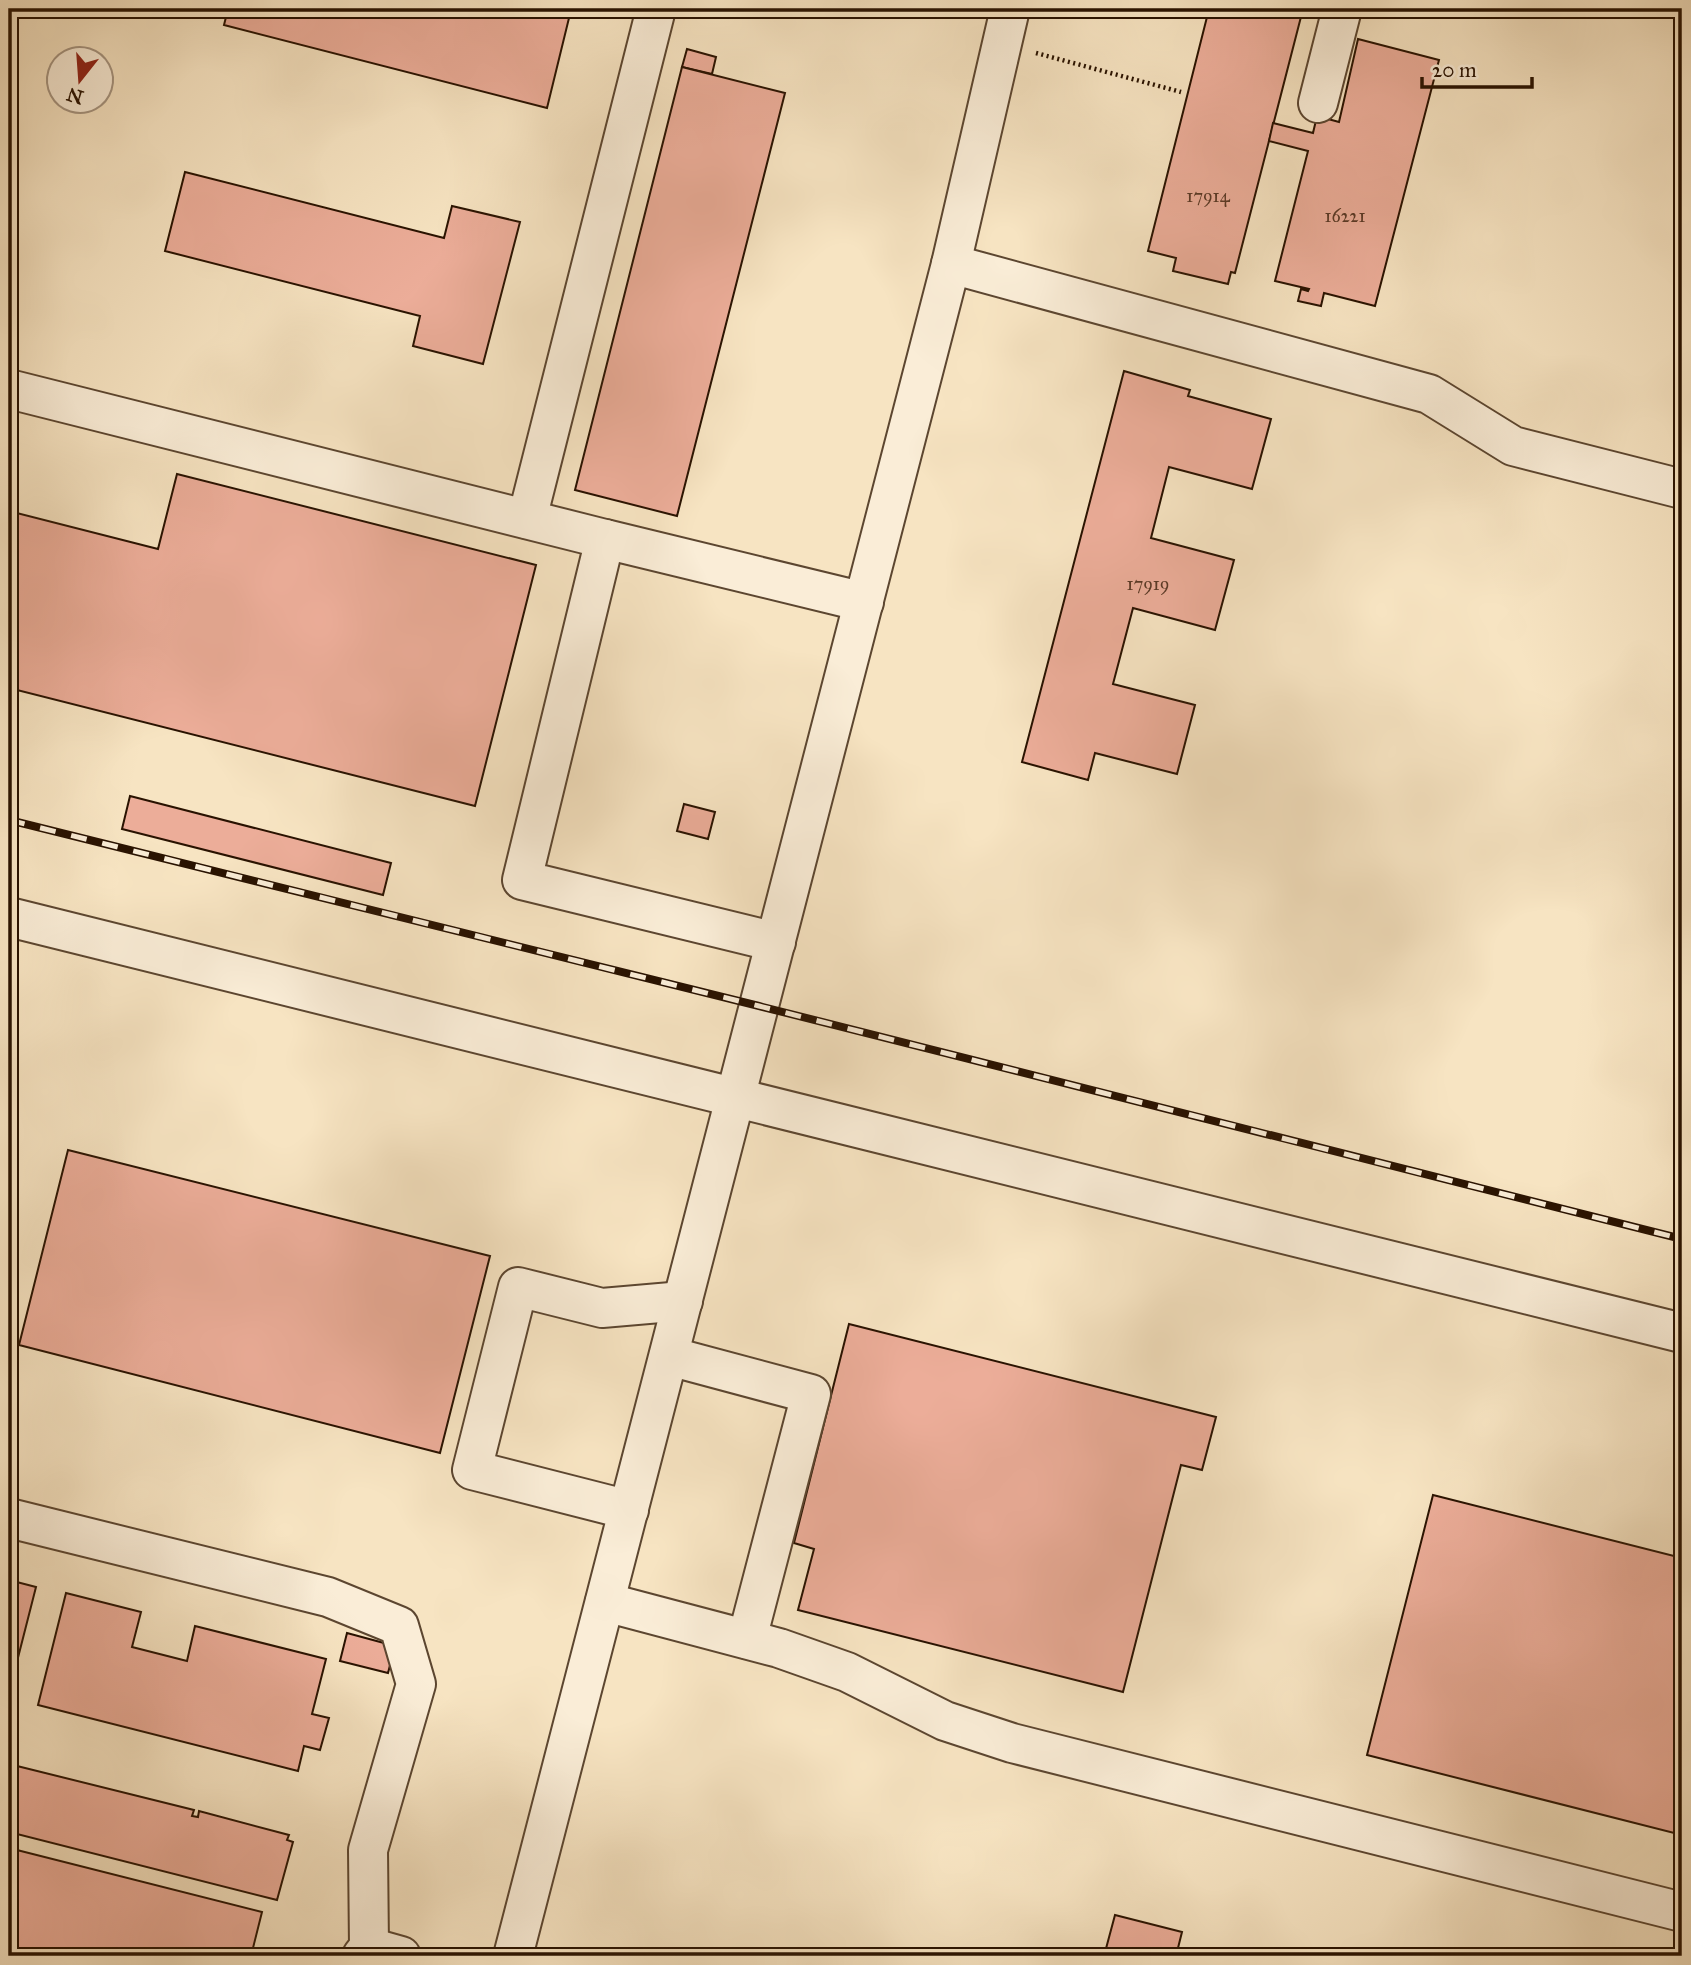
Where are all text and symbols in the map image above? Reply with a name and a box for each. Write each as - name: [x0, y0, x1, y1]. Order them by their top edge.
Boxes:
- north arrow: [46, 46, 116, 116]
- scale bar: [1422, 46, 1532, 90]
- text: 20 m: [1432, 57, 1477, 83]
- text: N: [64, 82, 86, 109]
- house number: 17914: [1186, 185, 1231, 207]
- house number: 16221: [1324, 205, 1366, 227]
- house number: 17919: [1127, 573, 1169, 595]

